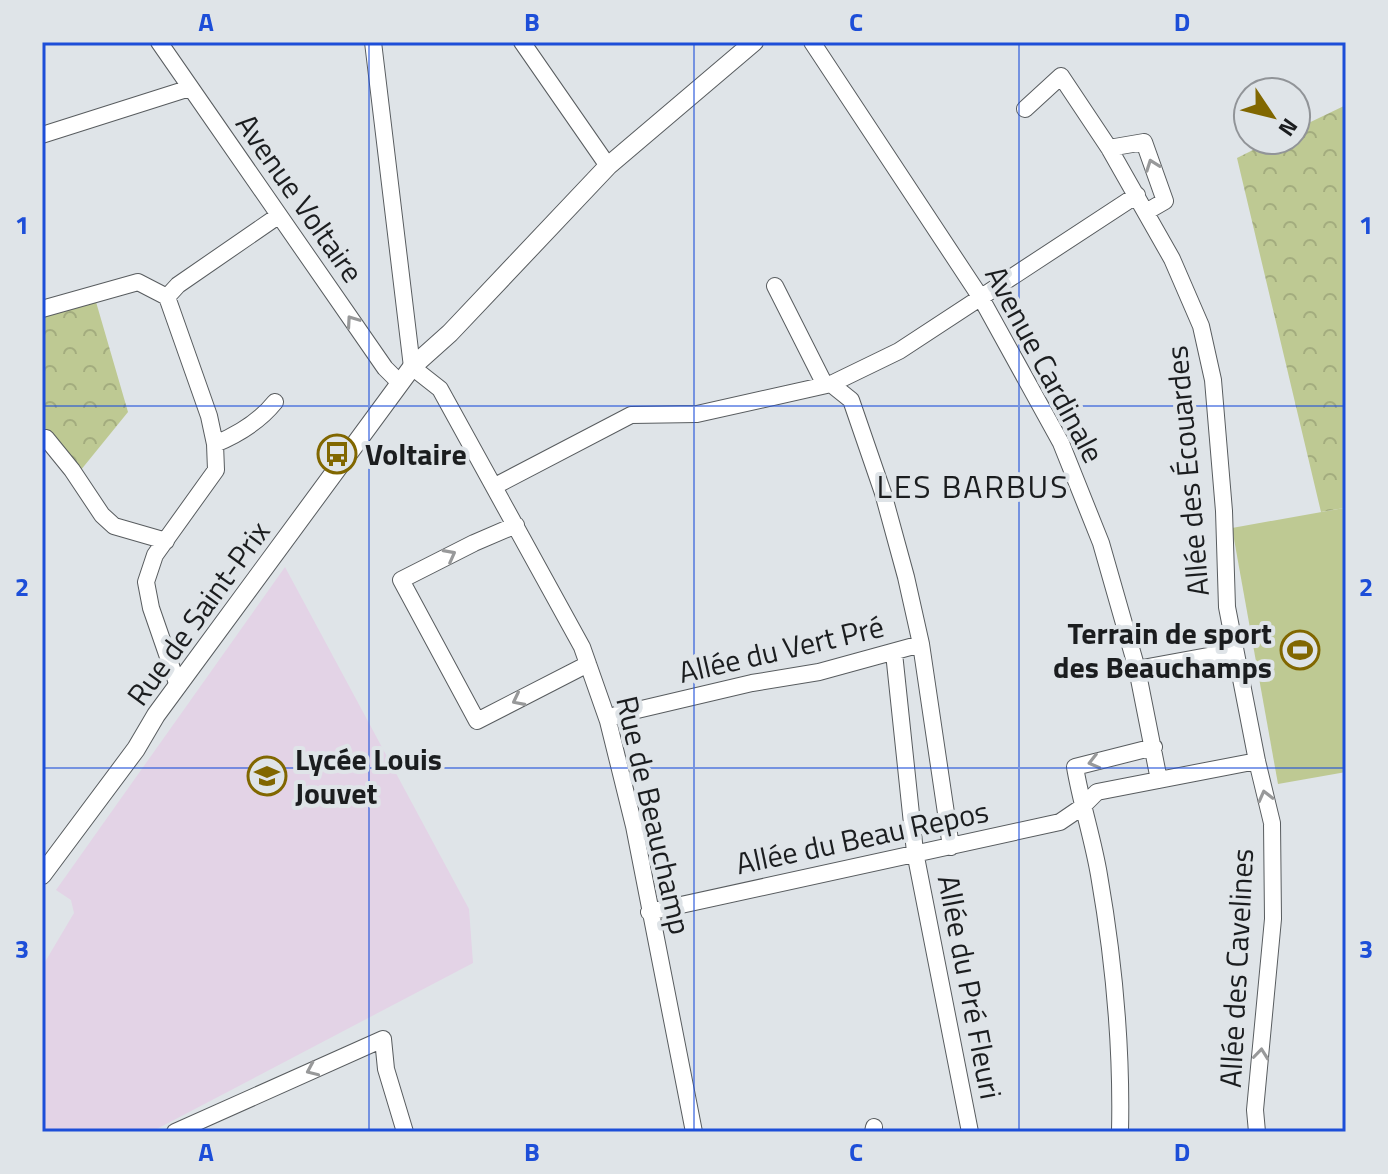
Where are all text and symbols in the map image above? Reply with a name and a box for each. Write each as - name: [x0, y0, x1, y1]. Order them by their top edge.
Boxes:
- text: A: [198, 2, 214, 41]
- text: B: [524, 2, 540, 41]
- text: C: [849, 2, 863, 41]
- text: D: [1174, 2, 1190, 41]
- north arrow: [1232, 76, 1312, 156]
- street label: Avenue Voltaire: [225, 104, 375, 292]
- text: N: [1270, 111, 1307, 143]
- one-way arrow: [1145, 159, 1162, 173]
- text: 1: [15, 205, 29, 244]
- text: 1: [1359, 205, 1373, 244]
- street label: Avenue Cardinale: [974, 257, 1116, 471]
- one-way arrow: [347, 316, 362, 330]
- street label: Allée des Écouardes: [1153, 344, 1221, 598]
- place label: Voltaire: [365, 431, 467, 477]
- bus stop icon: Voltaire: [316, 433, 358, 475]
- district label: LES BARBUS: [876, 462, 1070, 510]
- street label: Rue de Saint-Prix: [115, 511, 281, 715]
- one-way arrow: [441, 550, 456, 565]
- text: 2: [15, 567, 29, 606]
- text: 2: [1359, 567, 1373, 606]
- street label: Allée du Vert Pré: [674, 603, 888, 695]
- place label: Terrain de sport des Beauchamps: [1053, 610, 1272, 690]
- sports icon: Terrain de sport des Beauchamps: [1279, 629, 1321, 671]
- one-way arrow: [512, 690, 527, 705]
- street label: Rue de Beauchamp: [604, 691, 704, 939]
- place label: Lycée Louis Jouvet: [295, 736, 442, 816]
- one-way arrow: [1088, 752, 1102, 769]
- school or university icon: Lycée Louis Jouvet: [246, 755, 288, 797]
- street label: Allée du Beau Repos: [731, 788, 993, 886]
- one-way arrow: [1258, 789, 1275, 803]
- street label: Allée des Cavelines: [1207, 847, 1265, 1089]
- street label: Allée du Pré Fleuri: [926, 871, 1014, 1103]
- text: 3: [15, 929, 29, 968]
- text: 3: [1359, 929, 1373, 968]
- one-way arrow: [1252, 1047, 1269, 1060]
- one-way arrow: [306, 1061, 320, 1077]
- text: A: [198, 1132, 214, 1171]
- text: B: [524, 1132, 540, 1171]
- text: C: [849, 1132, 863, 1171]
- text: D: [1174, 1132, 1190, 1171]

